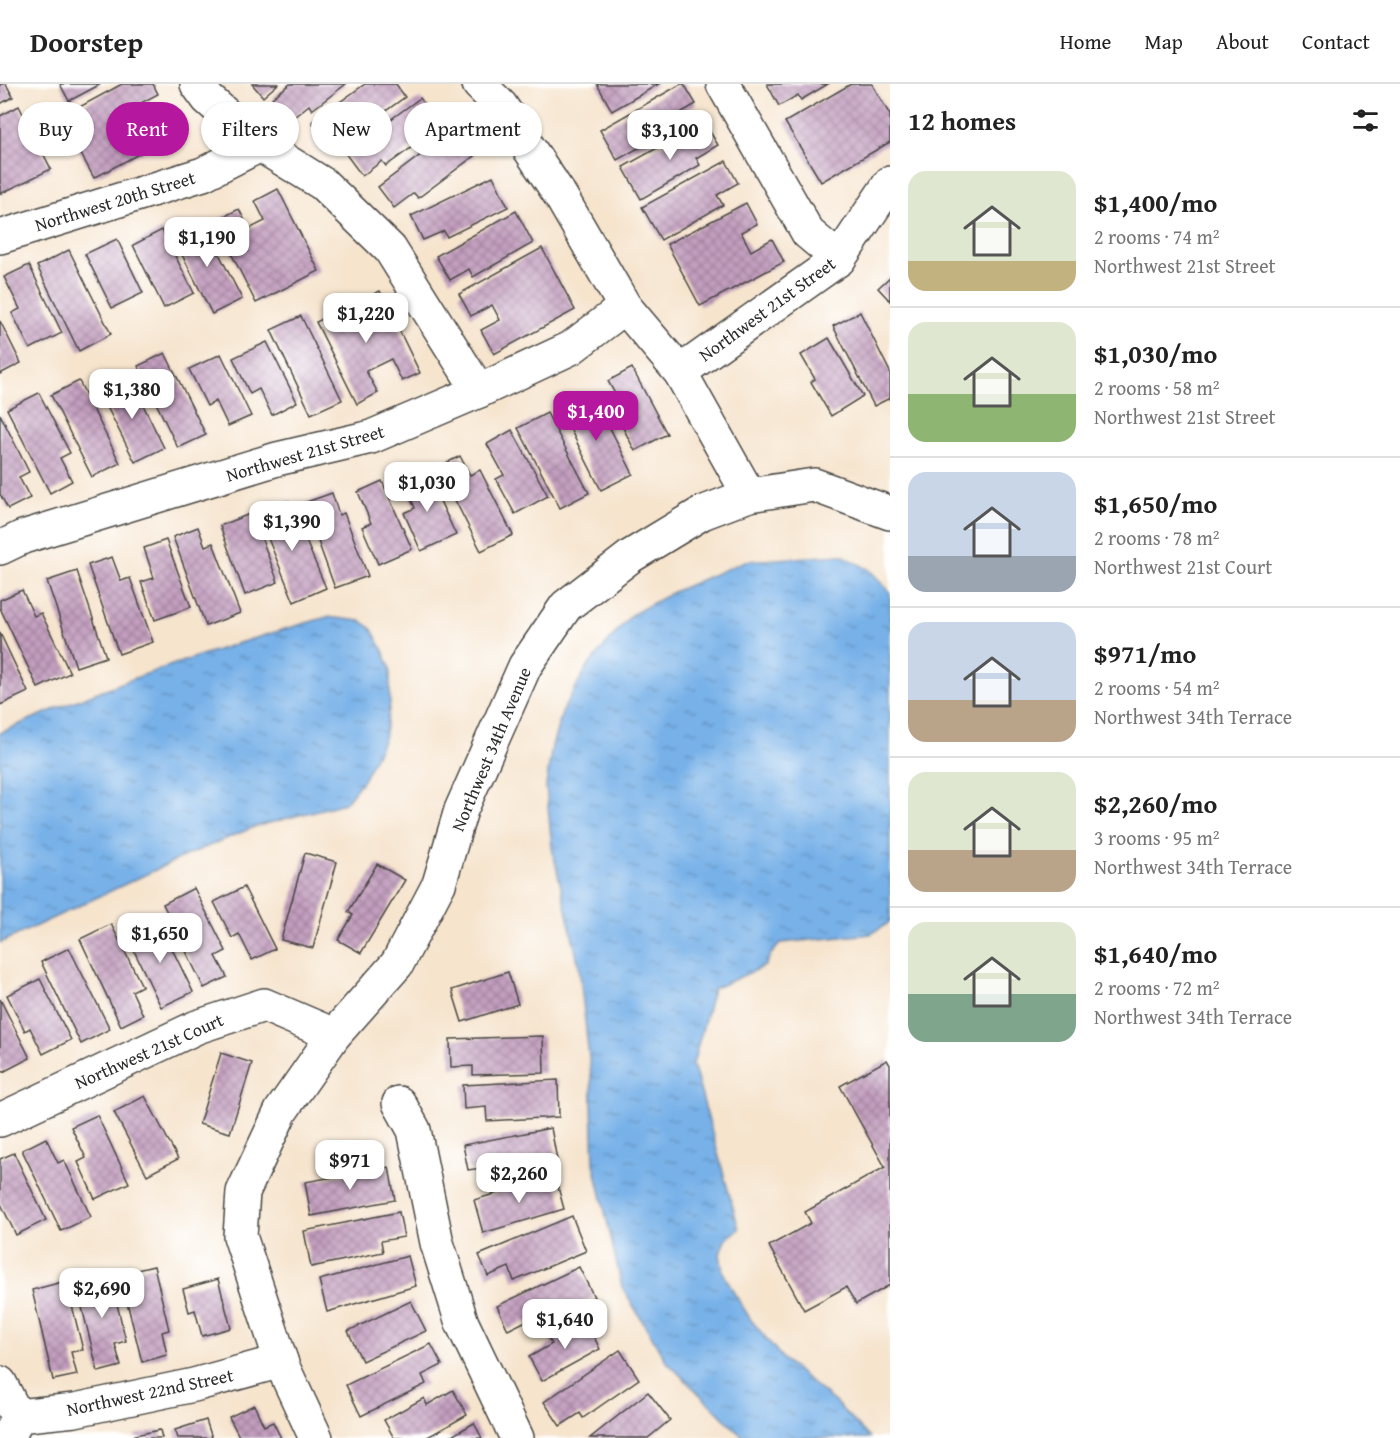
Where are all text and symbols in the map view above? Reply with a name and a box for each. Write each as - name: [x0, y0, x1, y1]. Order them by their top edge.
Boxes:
- text: Doorstep: [30, 21, 143, 62]
- text: Home: [1060, 26, 1111, 57]
- text: Map: [1144, 26, 1183, 57]
- text: About: [1216, 26, 1269, 57]
- text: Contact: [1302, 26, 1370, 57]
- text: 12 homes: [908, 101, 1016, 140]
- chip: Buy: [18, 102, 94, 156]
- chip: Rent: [106, 102, 189, 156]
- chip: Filters: [201, 102, 299, 156]
- chip: New: [311, 102, 392, 156]
- chip: Apartment: [404, 102, 542, 156]
- icon: filters: [1349, 104, 1382, 137]
- pin: $3,100: [621, 110, 719, 161]
- text: $3,100: [641, 115, 699, 144]
- street label: Northwest 20th Street: [31, 164, 199, 238]
- text: $1,400/mo: [1094, 183, 1217, 222]
- icon: home: [956, 195, 1028, 267]
- pin: $1,190: [158, 217, 256, 268]
- text: $1,190: [178, 222, 236, 251]
- text: 2 rooms · 74 m²: [1094, 222, 1220, 251]
- street label: Northwest 21st Street: [693, 250, 842, 368]
- text: Northwest 21st Street: [1094, 251, 1276, 280]
- pin: $1,220: [317, 293, 415, 344]
- text: $1,220: [337, 298, 395, 327]
- text: $1,030/mo: [1094, 334, 1217, 373]
- icon: home: [956, 346, 1028, 418]
- pin: $1,380: [83, 369, 181, 420]
- text: 2 rooms · 58 m²: [1094, 373, 1220, 402]
- text: $1,380: [103, 374, 161, 403]
- pin: $1,400: [547, 391, 645, 442]
- text: $1,400: [567, 396, 625, 425]
- text: Northwest 21st Street: [1094, 402, 1276, 431]
- street label: Northwest 21st Street: [223, 417, 388, 489]
- pin: $1,030: [378, 462, 476, 513]
- text: $1,030: [398, 467, 456, 496]
- text: $1,650/mo: [1094, 484, 1217, 523]
- icon: home: [956, 496, 1028, 568]
- pin: $1,390: [243, 501, 341, 552]
- text: $1,390: [263, 506, 321, 535]
- text: 2 rooms · 78 m²: [1094, 523, 1220, 552]
- text: Northwest 21st Court: [1094, 552, 1272, 581]
- text: $971/mo: [1094, 634, 1196, 673]
- icon: home: [956, 646, 1028, 718]
- street label: Northwest 34th Avenue: [444, 663, 538, 835]
- text: 2 rooms · 54 m²: [1094, 673, 1220, 702]
- text: Northwest 34th Terrace: [1094, 702, 1292, 731]
- text: $2,260/mo: [1094, 784, 1217, 823]
- icon: home: [956, 796, 1028, 868]
- text: 3 rooms · 95 m²: [1094, 823, 1220, 852]
- text: Northwest 34th Terrace: [1094, 852, 1292, 881]
- pin: $1,650: [111, 913, 209, 964]
- text: $1,650: [131, 918, 189, 947]
- text: $1,640/mo: [1094, 934, 1217, 973]
- icon: home: [956, 946, 1028, 1018]
- text: 2 rooms · 72 m²: [1094, 973, 1220, 1002]
- text: Northwest 34th Terrace: [1094, 1002, 1292, 1031]
- street label: Northwest 21st Court: [70, 1006, 228, 1096]
- pin: $971: [314, 1140, 386, 1191]
- text: $971: [329, 1145, 371, 1174]
- pin: $2,260: [470, 1153, 568, 1204]
- text: $2,260: [490, 1158, 548, 1187]
- pin: $2,690: [53, 1268, 151, 1319]
- text: $2,690: [73, 1273, 131, 1302]
- pin: $1,640: [516, 1299, 614, 1350]
- text: $1,640: [536, 1304, 594, 1333]
- street label: Northwest 22nd Street: [64, 1361, 236, 1423]

